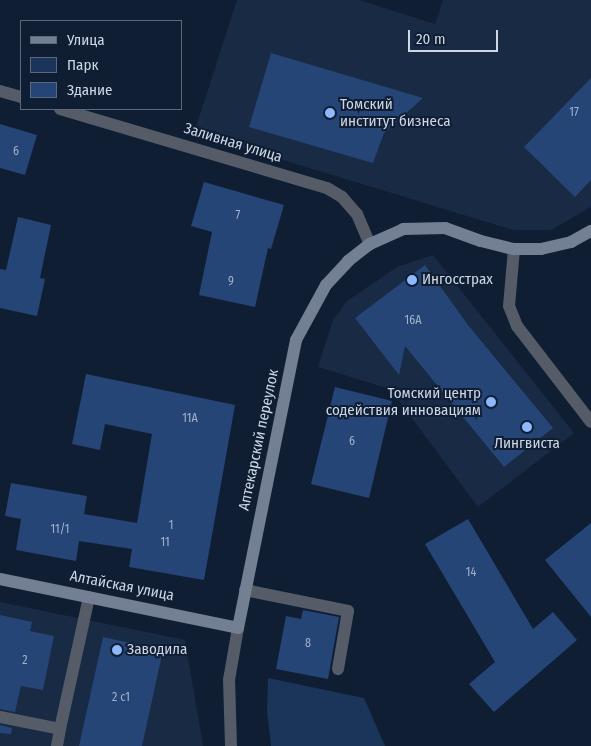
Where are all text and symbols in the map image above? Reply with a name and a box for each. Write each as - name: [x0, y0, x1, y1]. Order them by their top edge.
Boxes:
- legend: [20, 20, 182, 110]
- scale bar: [411, 20, 501, 52]
- text: 20 m: [416, 30, 446, 48]
- text: Улица: [67, 31, 105, 49]
- text: Парк: [67, 56, 98, 74]
- text: Здание: [67, 81, 113, 99]
- place label: Томский институт бизнеса: [340, 95, 451, 130]
- house number: 17: [569, 106, 579, 120]
- marker: Томский институт бизнеса: [324, 107, 336, 119]
- street label: Заливная улица: [182, 120, 284, 166]
- house number: 6: [13, 145, 19, 159]
- house number: 7: [236, 209, 240, 223]
- place label: Ингосстрах: [422, 271, 493, 289]
- marker: Ингосстрах: [406, 274, 418, 286]
- house number: 9: [228, 275, 234, 289]
- house number: 16А: [405, 314, 421, 328]
- street label: Аптекарский переулок: [235, 368, 283, 512]
- place label: Томский центр содействия инновациям: [326, 384, 481, 419]
- marker: Томский центр содействия инновациям: [485, 396, 497, 408]
- house number: 11А: [182, 412, 198, 426]
- marker: Лингвиста: [521, 421, 533, 433]
- house number: 6: [349, 435, 355, 449]
- place label: Лингвиста: [494, 435, 560, 453]
- house number: 1: [169, 519, 173, 533]
- house number: 11/1: [51, 523, 69, 537]
- house number: 11: [160, 536, 170, 550]
- house number: 14: [466, 566, 476, 580]
- street label: Алтайская улица: [68, 567, 176, 605]
- house number: 8: [305, 637, 311, 651]
- place label: Заводила: [127, 641, 187, 659]
- marker: Заводила: [111, 644, 123, 656]
- house number: 2: [22, 654, 28, 668]
- house number: 2 с1: [112, 691, 130, 705]

